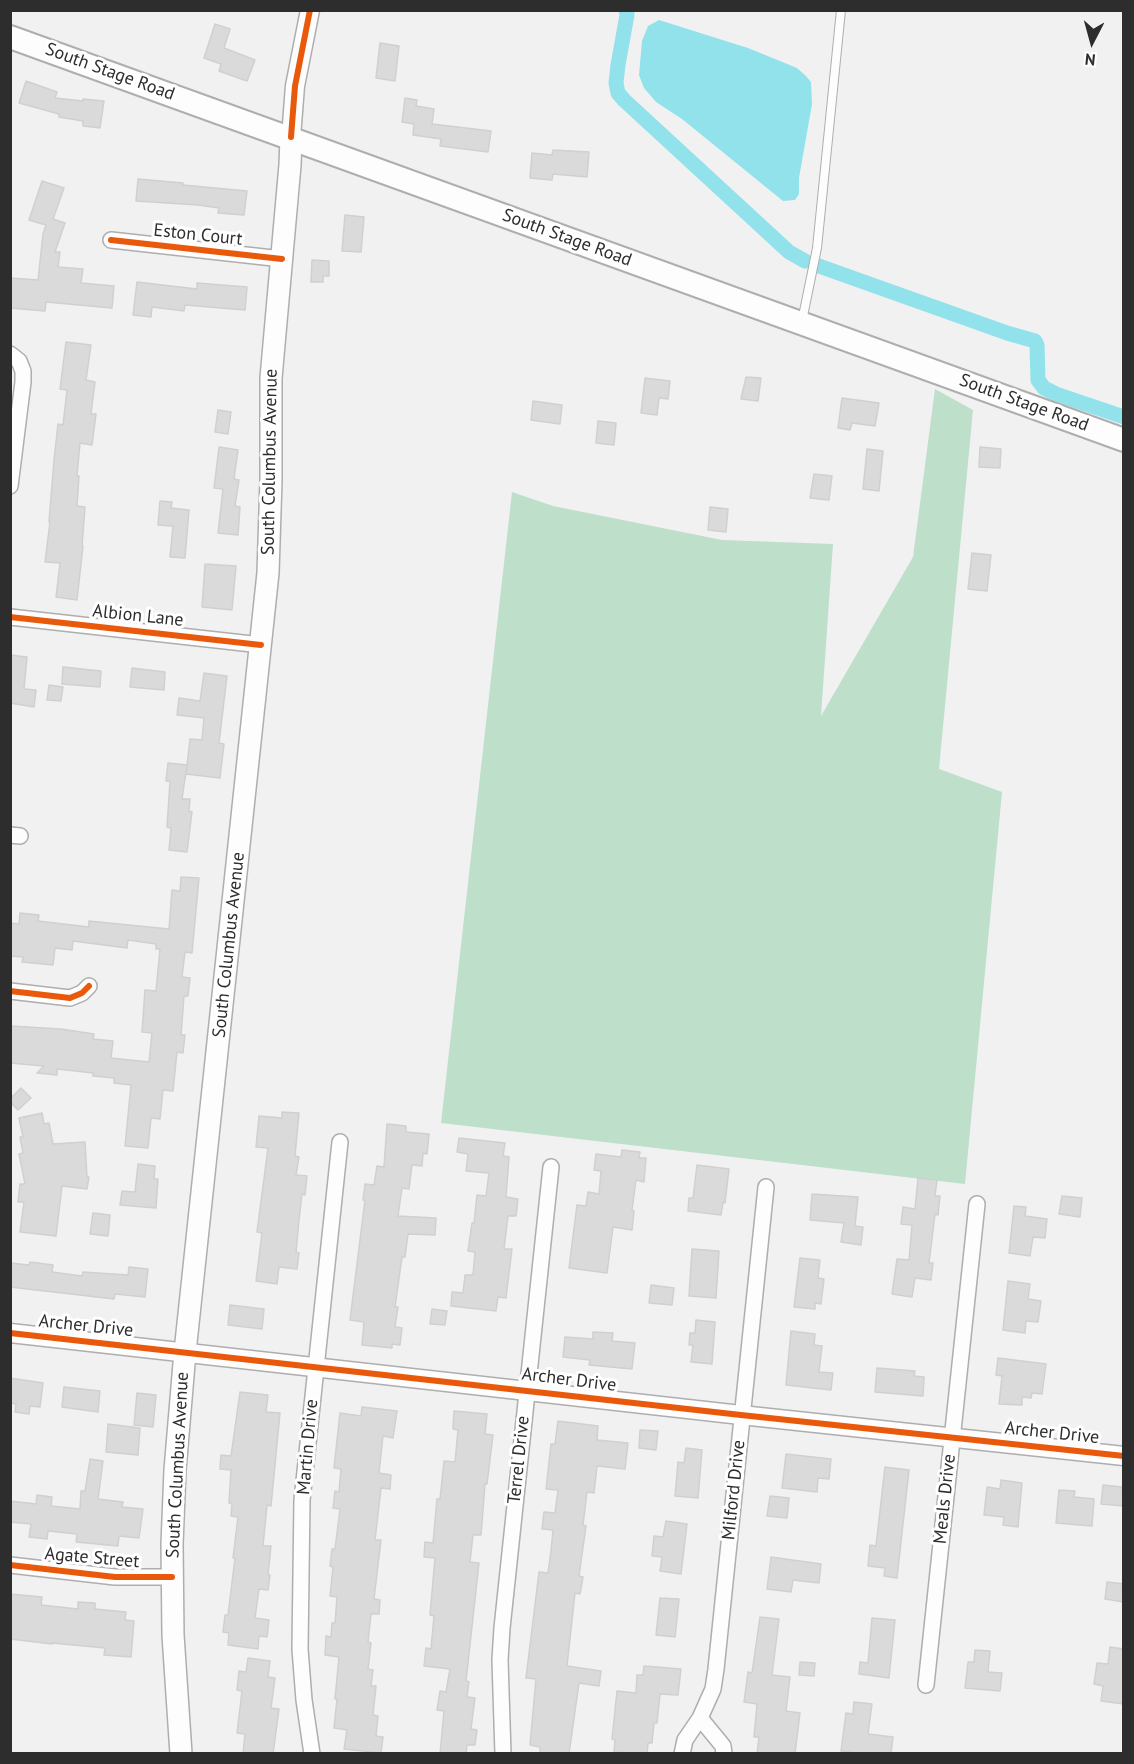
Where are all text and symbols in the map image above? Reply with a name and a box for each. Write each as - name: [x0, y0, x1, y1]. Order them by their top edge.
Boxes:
- north arrow: [1062, 12, 1122, 72]
- street label: South Stage Road: [42, 39, 178, 105]
- text: N: [1084, 49, 1096, 70]
- street label: South Stage Road: [499, 205, 635, 271]
- street label: Eston Court: [153, 220, 243, 250]
- street label: South Columbus Avenue: [258, 369, 282, 555]
- street label: South Stage Road: [956, 370, 1092, 436]
- street label: Albion Lane: [91, 600, 185, 632]
- street label: South Columbus Avenue: [209, 851, 249, 1039]
- street label: Archer Drive: [38, 1310, 134, 1342]
- street label: Archer Drive: [521, 1363, 617, 1397]
- street label: South Columbus Avenue: [162, 1371, 194, 1559]
- street label: Martin Drive: [293, 1398, 323, 1496]
- street label: Terrel Drive: [504, 1415, 534, 1505]
- street label: Archer Drive: [1004, 1417, 1100, 1449]
- street label: Milford Drive: [718, 1439, 750, 1541]
- street label: Meals Drive: [930, 1453, 960, 1545]
- street label: Agate Street: [44, 1543, 140, 1573]

